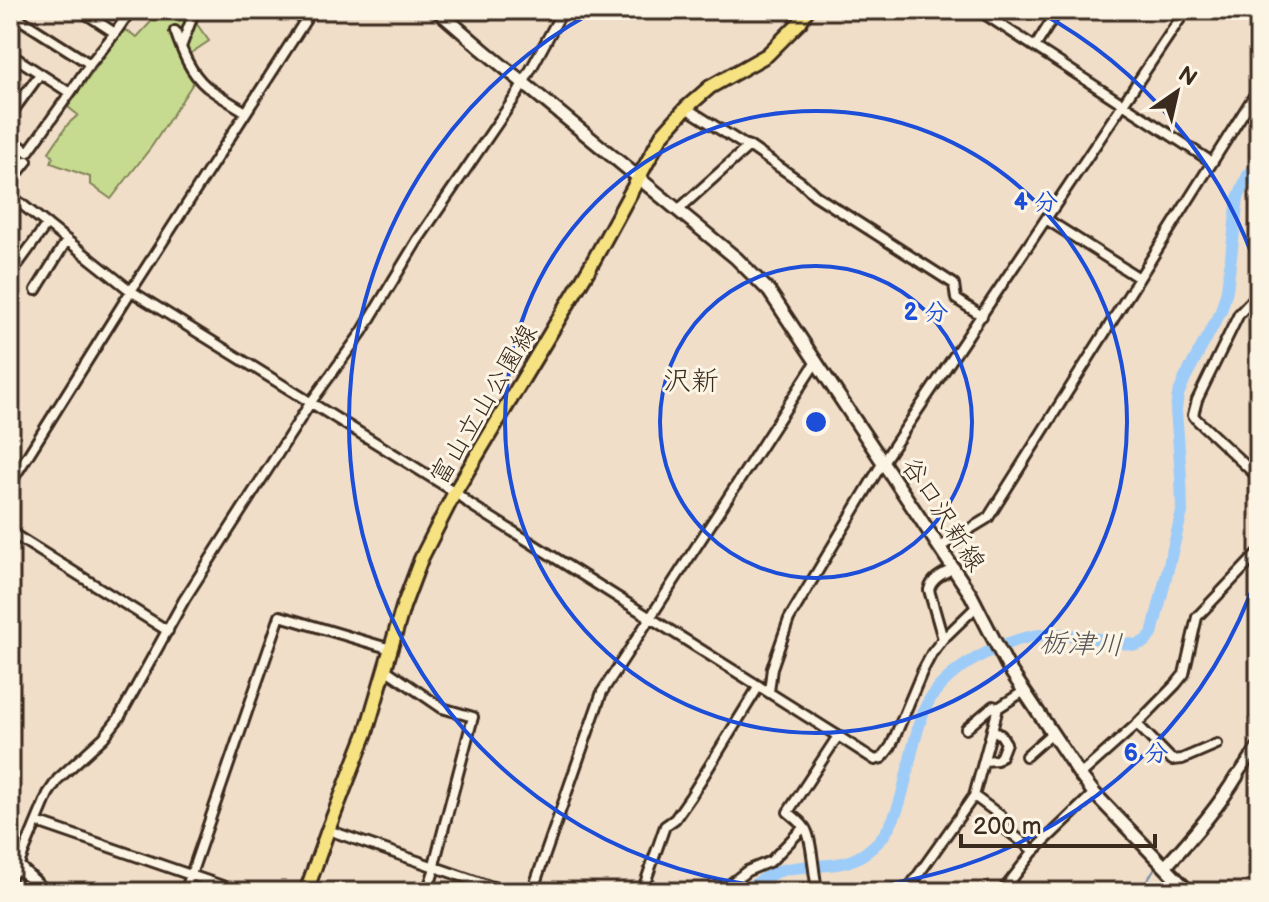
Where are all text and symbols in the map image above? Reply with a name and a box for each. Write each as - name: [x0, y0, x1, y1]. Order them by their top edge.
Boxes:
- north arrow: [1137, 52, 1217, 132]
- text: N: [1173, 61, 1202, 92]
- text: 4 分: [1014, 188, 1058, 217]
- text: 2 分: [904, 298, 948, 327]
- street label: 富山立山公園線: [424, 319, 544, 491]
- district label: 沢新: [663, 365, 719, 398]
- centre of rings: [802, 408, 830, 436]
- street label: 谷口沢新線: [894, 452, 991, 578]
- water label: 栃津川: [1038, 627, 1124, 662]
- text: 6 分: [1123, 739, 1169, 768]
- scale bar: [961, 798, 1155, 848]
- text: 200 m: [973, 812, 1042, 841]

